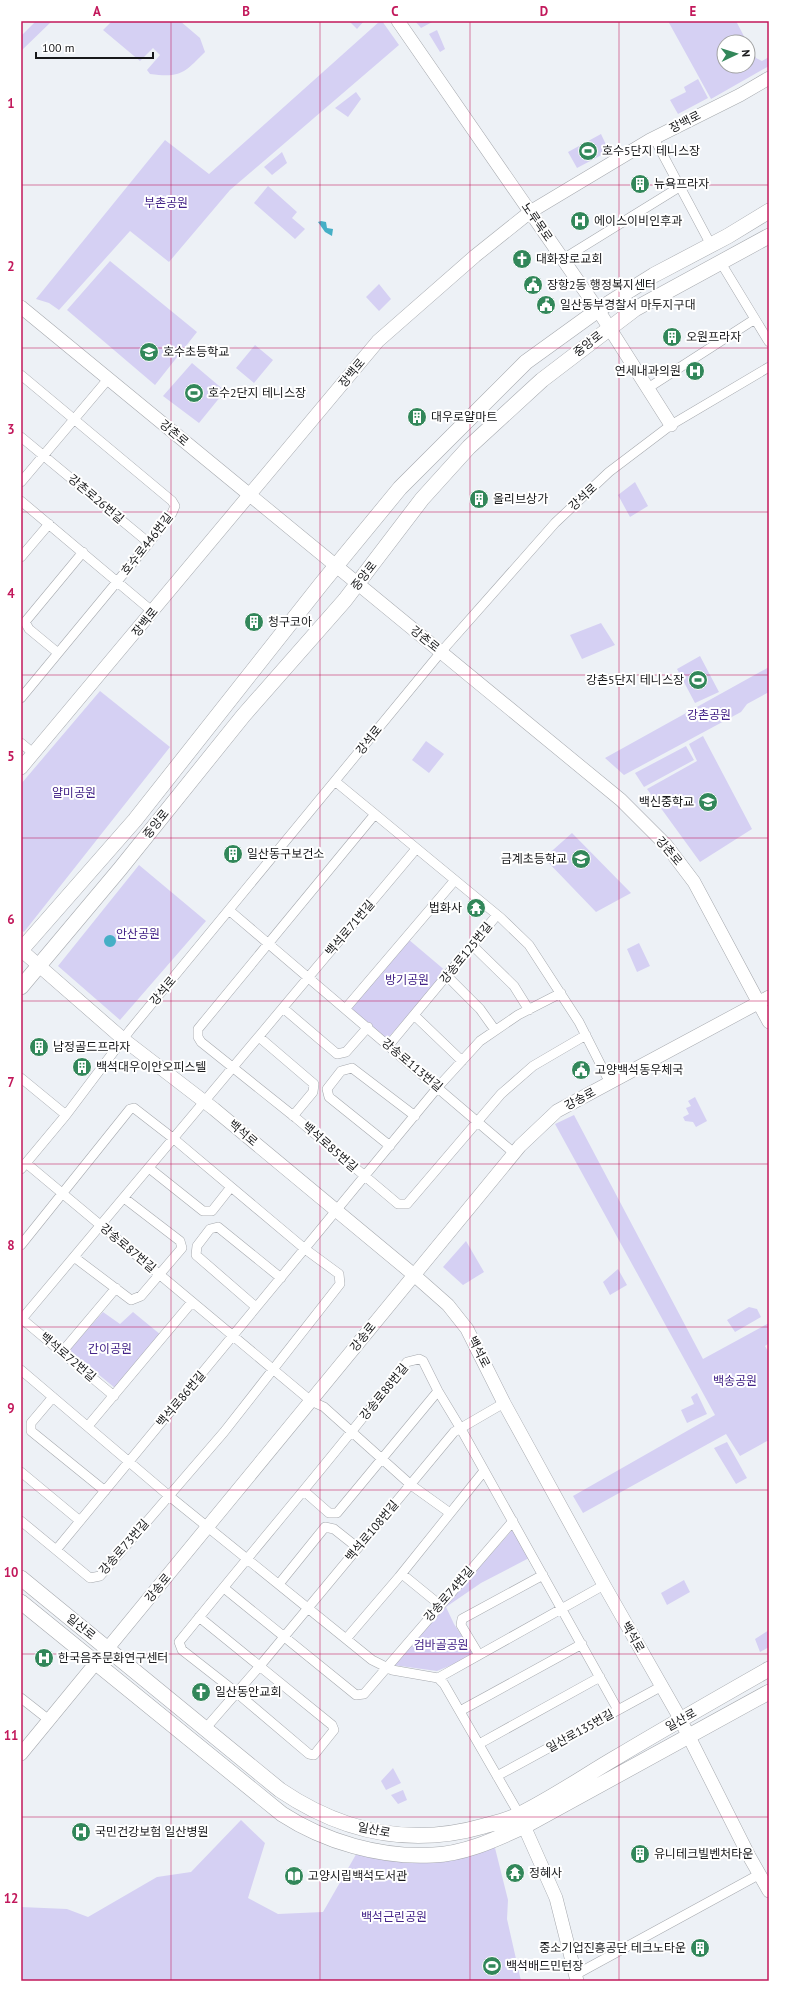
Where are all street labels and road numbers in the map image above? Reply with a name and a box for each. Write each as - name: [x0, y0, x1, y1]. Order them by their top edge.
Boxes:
- street label: 장백로: [667, 107, 703, 136]
- street label: 노루목로: [519, 199, 556, 244]
- street label: 중앙로: [570, 327, 605, 360]
- street label: 장백로: [335, 355, 368, 390]
- street label: 강촌로: [157, 416, 192, 449]
- street label: 강촌로26번길: [65, 471, 127, 526]
- street label: 강석로: [565, 480, 600, 513]
- street label: 호수로446번길: [118, 510, 176, 578]
- street label: 중앙로: [347, 558, 380, 593]
- street label: 장백로: [128, 604, 161, 639]
- street label: 강촌로: [408, 622, 443, 655]
- street label: 강석로: [352, 722, 385, 757]
- street label: 중앙로: [139, 806, 172, 841]
- street label: 강촌로: [653, 833, 686, 868]
- street label: 백석로71번길: [322, 897, 377, 959]
- street label: 강송로125번길: [436, 919, 495, 986]
- street label: 강석로: [146, 973, 179, 1008]
- street label: 강송로113번길: [379, 1035, 446, 1094]
- street label: 강송로: [562, 1084, 598, 1113]
- street label: 백석로: [226, 1116, 261, 1149]
- street label: 백석로85번길: [300, 1119, 361, 1175]
- street label: 강송로87번길: [97, 1220, 159, 1275]
- street label: 강송로: [346, 1319, 379, 1354]
- street label: 백석로72번길: [37, 1329, 99, 1384]
- street label: 백석로: [465, 1334, 494, 1370]
- street label: 강송로88번길: [356, 1360, 411, 1423]
- street label: 백석로86번길: [153, 1368, 208, 1430]
- street label: 백석로108번길: [342, 1497, 401, 1564]
- street label: 강송로73번길: [96, 1516, 152, 1577]
- street label: 강송로74번길: [421, 1563, 477, 1624]
- street label: 강송로: [141, 1570, 174, 1605]
- street label: 일산로: [64, 1610, 99, 1643]
- street label: 백석로: [619, 1619, 648, 1655]
- street label: 일산로: [663, 1705, 699, 1734]
- street label: 일산로135번길: [543, 1706, 616, 1755]
- street label: 일산로: [356, 1819, 392, 1840]

